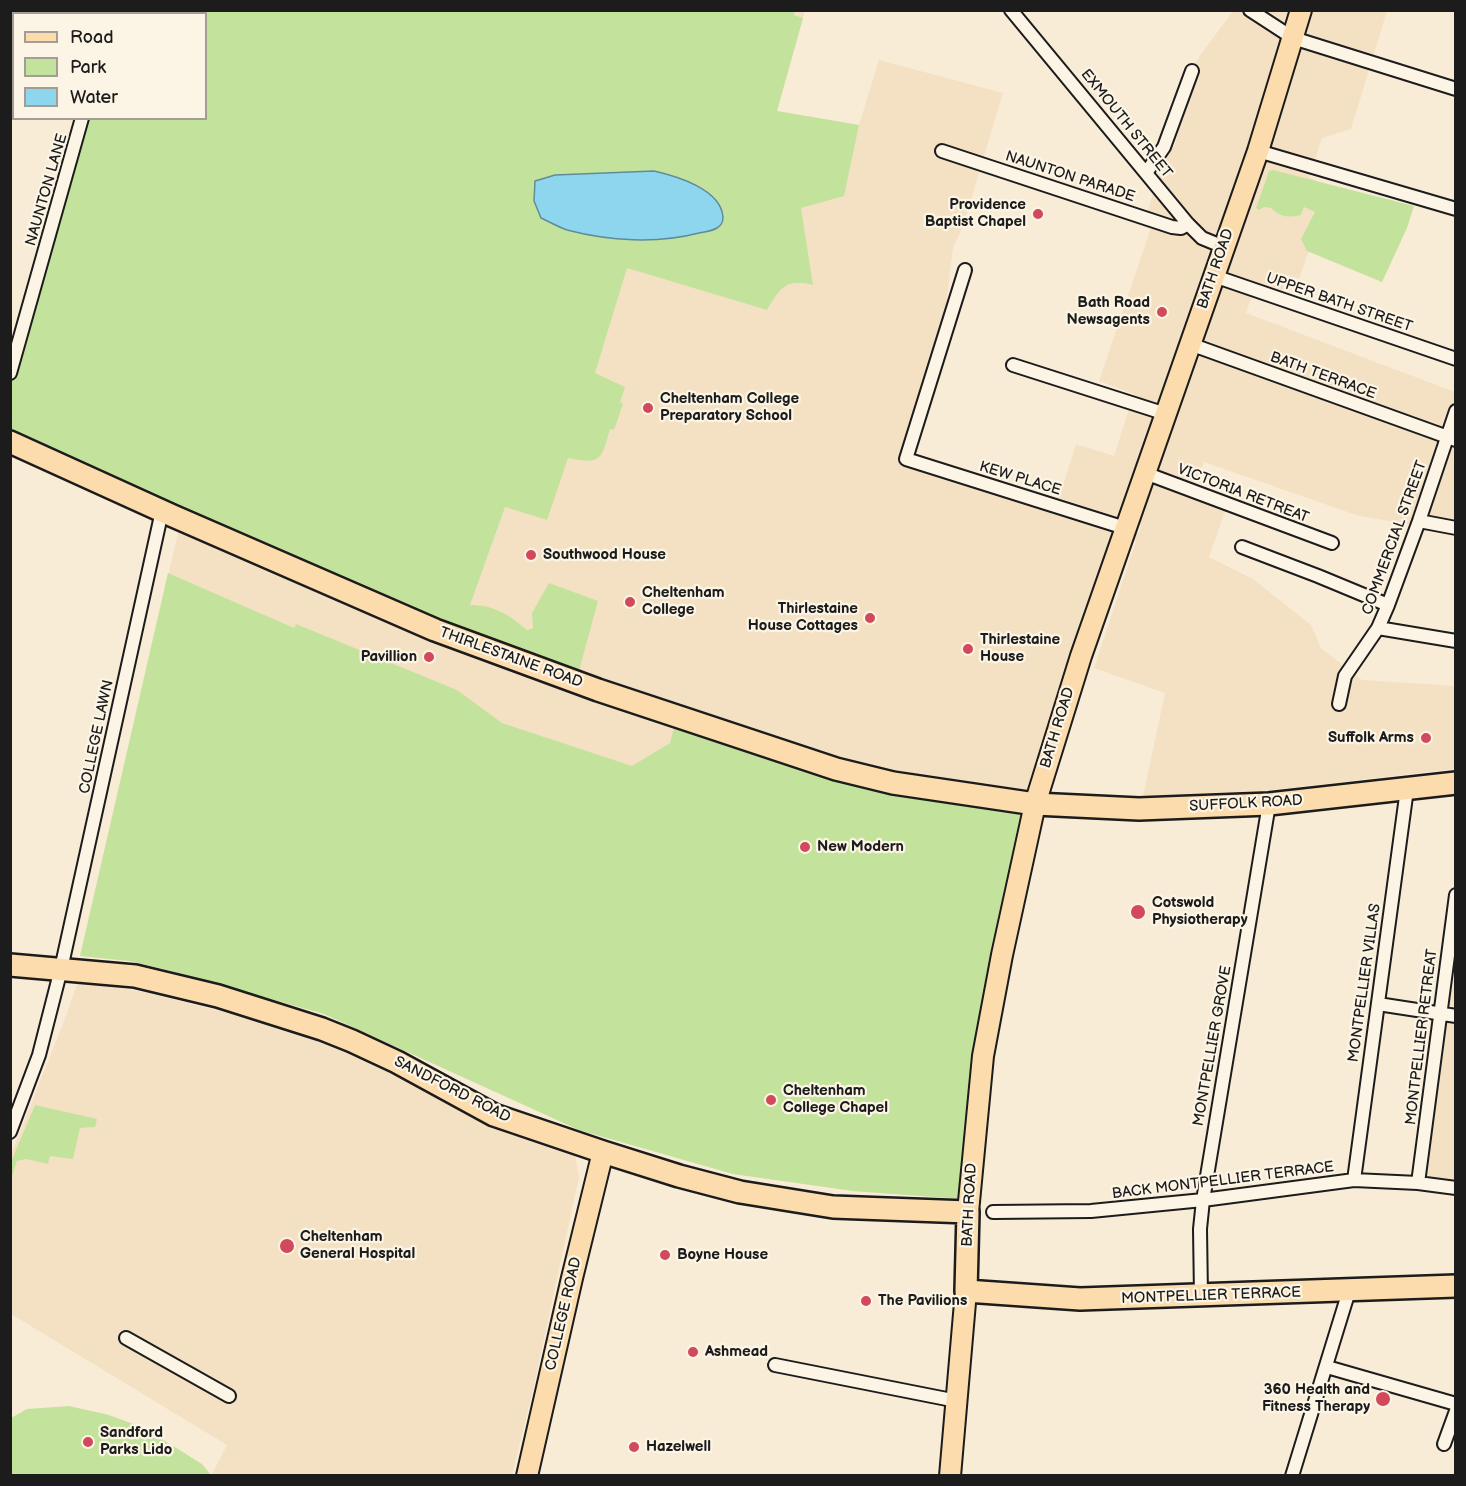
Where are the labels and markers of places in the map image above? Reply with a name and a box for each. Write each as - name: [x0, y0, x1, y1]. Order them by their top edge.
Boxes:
- place label: Providence Baptist Chapel: [925, 196, 1026, 231]
- marker: Providence Baptist Chapel: [1031, 207, 1045, 221]
- place label: Bath Road Newsagents: [1066, 294, 1150, 329]
- marker: Bath Road Newsagents: [1155, 305, 1169, 319]
- place label: Cheltenham College Preparatory School: [660, 390, 799, 425]
- marker: Cheltenham College Preparatory School: [641, 401, 655, 415]
- place label: Southwood House: [543, 546, 666, 564]
- marker: Southwood House: [524, 548, 538, 562]
- place label: Cheltenham College: [642, 584, 725, 619]
- marker: Cheltenham College: [623, 595, 637, 609]
- place label: Thirlestaine House Cottages: [748, 600, 858, 635]
- marker: Thirlestaine House Cottages: [863, 611, 877, 625]
- place label: Thirlestaine House: [980, 631, 1060, 666]
- marker: Thirlestaine House: [961, 642, 975, 656]
- place label: Pavillion: [361, 648, 417, 666]
- marker: Pavillion: [422, 650, 436, 664]
- place label: Suffolk Arms: [1328, 729, 1414, 747]
- marker: Suffolk Arms: [1419, 731, 1433, 745]
- place label: New Modern: [817, 838, 904, 856]
- marker: New Modern: [798, 840, 812, 854]
- place label: Cotswold Physiotherapy: [1152, 894, 1248, 929]
- marker: Cotswold Physiotherapy: [1129, 903, 1147, 921]
- place label: Cheltenham College Chapel: [783, 1082, 888, 1117]
- marker: Cheltenham College Chapel: [764, 1093, 778, 1107]
- place label: Cheltenham General Hospital: [300, 1228, 415, 1263]
- marker: Cheltenham General Hospital: [278, 1237, 296, 1255]
- place label: Boyne House: [677, 1246, 768, 1264]
- marker: Boyne House: [658, 1248, 672, 1262]
- place label: The Pavilions: [878, 1292, 967, 1310]
- marker: The Pavilions: [859, 1294, 873, 1308]
- place label: Ashmead: [705, 1343, 768, 1361]
- marker: Ashmead: [686, 1345, 700, 1359]
- place label: 360 Health and Fitness Therapy: [1262, 1381, 1370, 1416]
- marker: 360 Health and Fitness Therapy: [1374, 1390, 1392, 1408]
- place label: Sandford Parks Lido: [100, 1424, 172, 1459]
- marker: Sandford Parks Lido: [81, 1435, 95, 1449]
- place label: Hazelwell: [646, 1438, 711, 1456]
- marker: Hazelwell: [627, 1440, 641, 1454]

